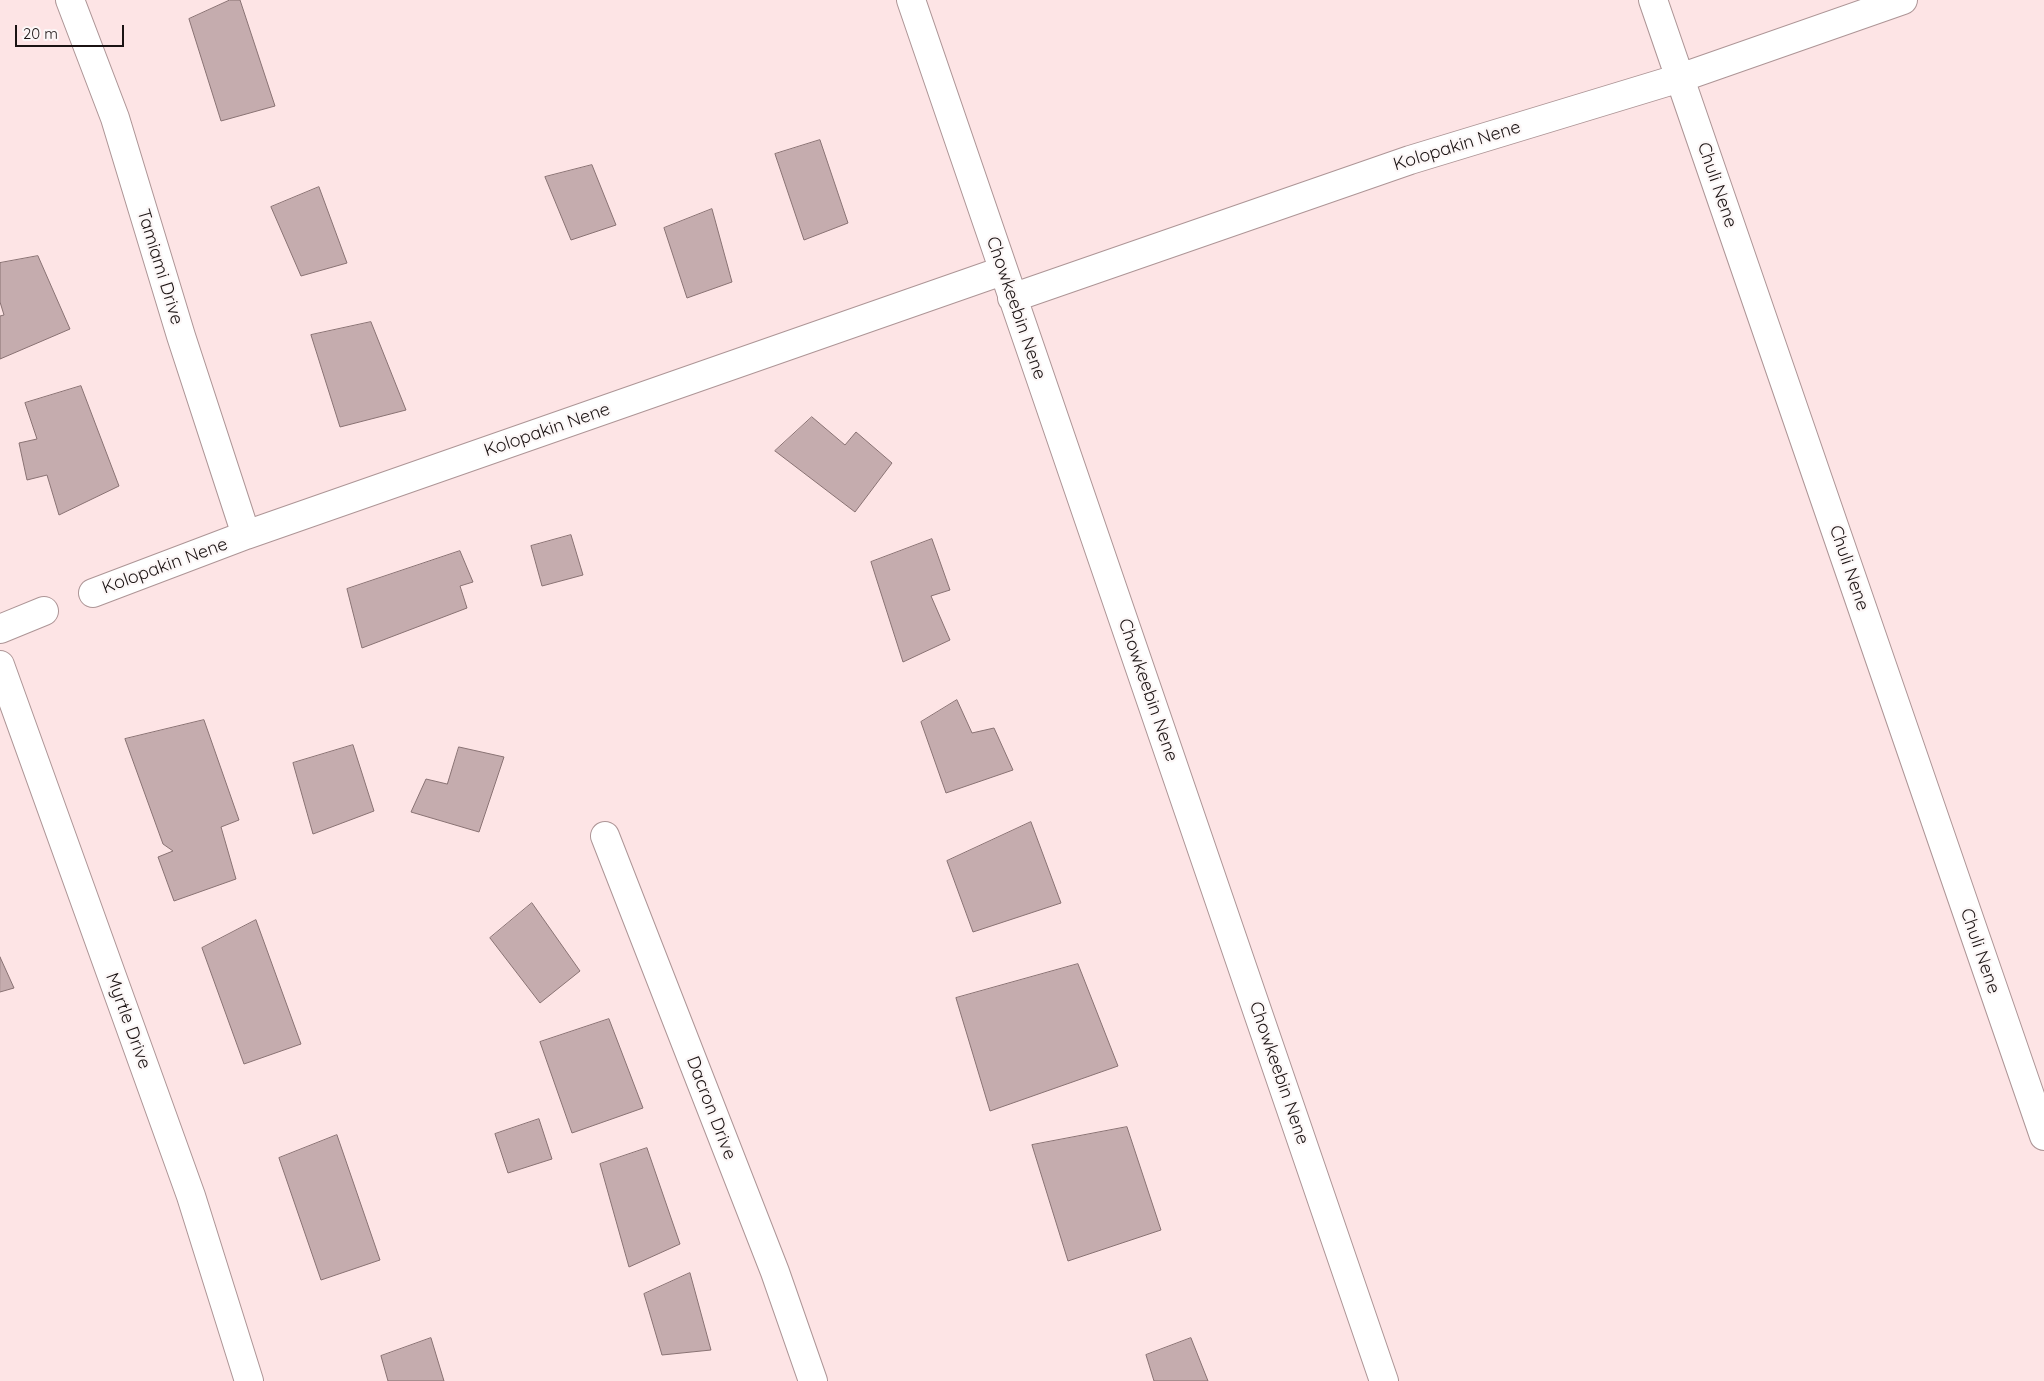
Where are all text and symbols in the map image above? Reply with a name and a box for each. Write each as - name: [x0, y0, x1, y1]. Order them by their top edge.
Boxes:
- scale bar: [18, 15, 126, 47]
- text: 20 m: [23, 24, 58, 43]
- street label: Kolopakin Nene: [1391, 116, 1523, 176]
- street label: Chuli Nene: [1692, 139, 1742, 231]
- street label: Tamiami Drive: [132, 207, 188, 327]
- street label: Chowkeebin Nene: [981, 234, 1051, 382]
- street label: Kolopakin Nene: [481, 398, 613, 462]
- street label: Chuli Nene: [1824, 522, 1874, 614]
- street label: Kolopakin Nene: [99, 533, 231, 599]
- street label: Chowkeebin Nene: [1113, 616, 1183, 764]
- street label: Chuli Nene: [1955, 905, 2005, 997]
- street label: Myrtle Drive: [101, 970, 155, 1072]
- street label: Chowkeebin Nene: [1244, 999, 1314, 1147]
- street label: Dacron Drive: [681, 1053, 741, 1163]

